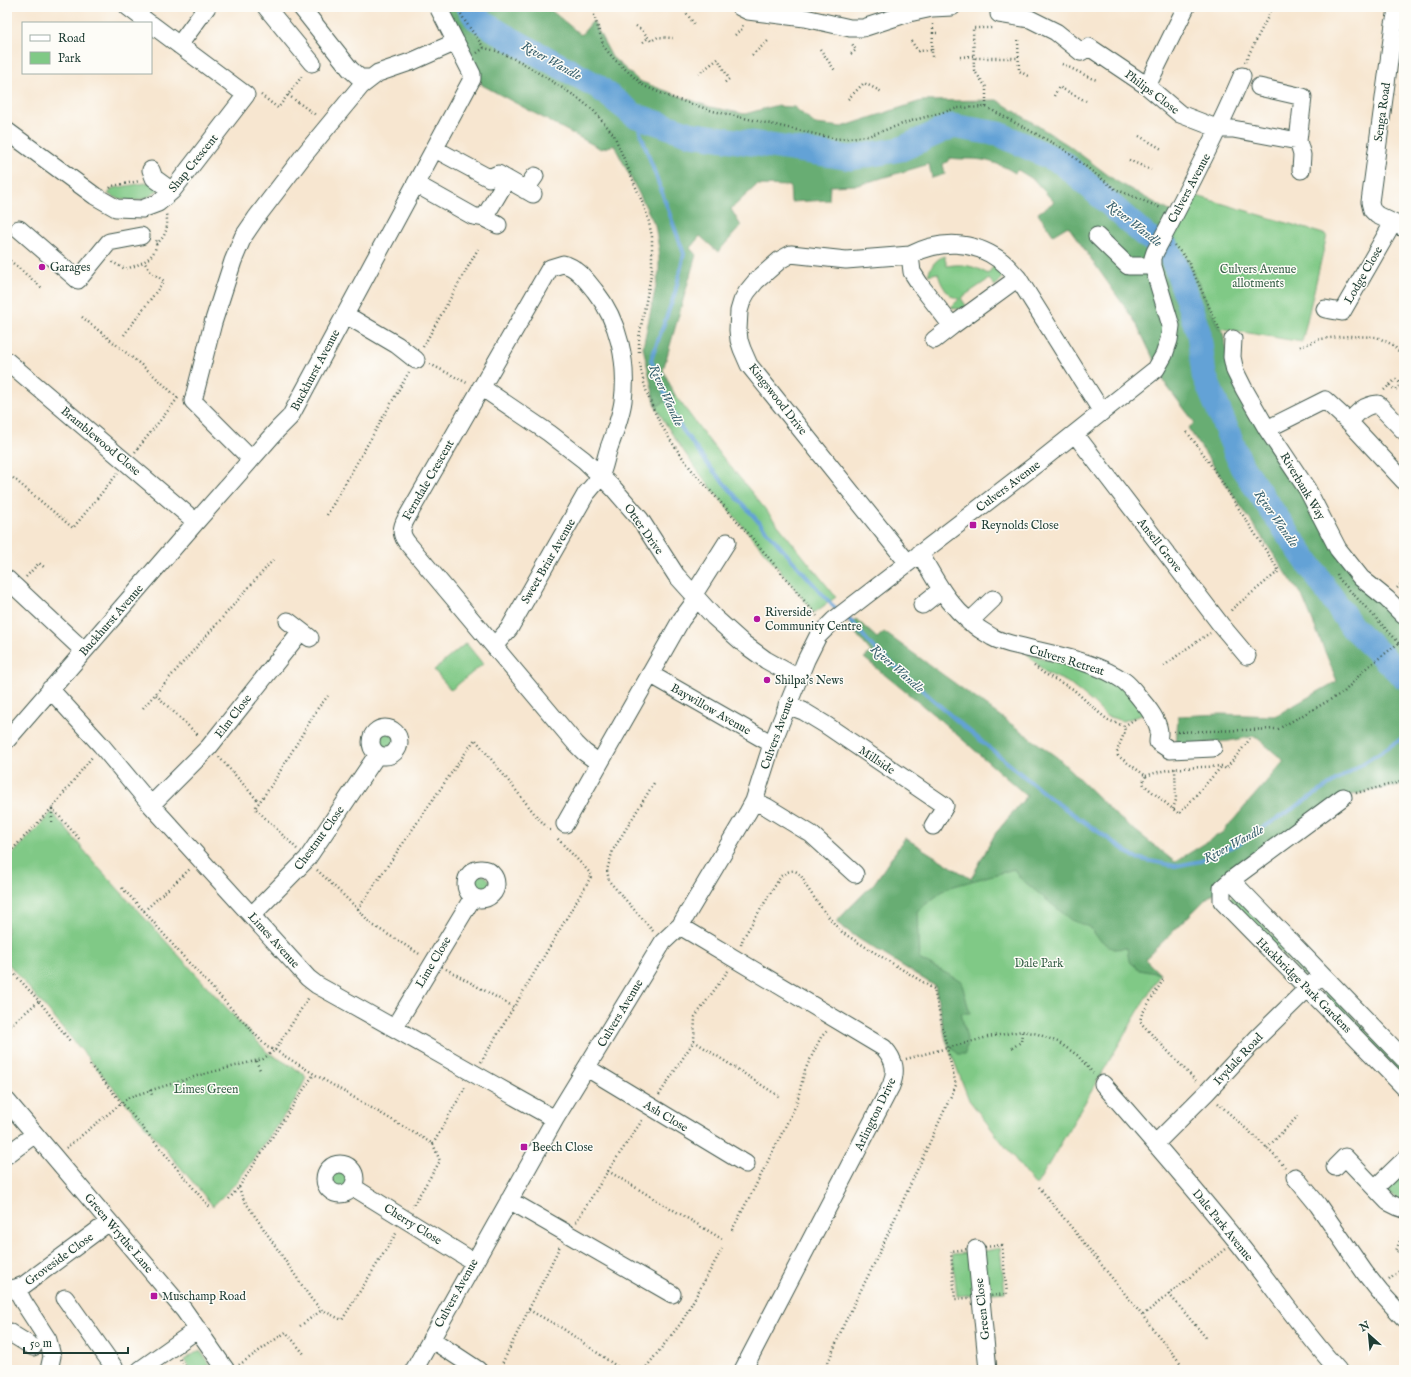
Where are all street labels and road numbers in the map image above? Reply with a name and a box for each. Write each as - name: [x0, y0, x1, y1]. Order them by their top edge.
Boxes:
- street label: Philips Close: [1121, 67, 1182, 119]
- street label: Senga Road: [1371, 81, 1394, 143]
- street label: Shap Crescent: [165, 131, 222, 196]
- street label: Culvers Avenue: [1165, 150, 1214, 226]
- street label: Lodge Close: [1341, 243, 1386, 307]
- street label: Buckhurst Avenue: [288, 326, 343, 414]
- street label: Kingswood Drive: [745, 361, 811, 438]
- street label: Bramblewood Close: [58, 404, 144, 479]
- street label: Ferndale Crescent: [399, 437, 458, 523]
- street label: Riverbank Way: [1277, 450, 1329, 523]
- street label: Culvers Avenue: [973, 457, 1044, 515]
- street label: Otter Drive: [621, 501, 667, 558]
- street label: Ansell Grove: [1133, 514, 1186, 576]
- street label: Sweet Briar Avenue: [518, 515, 579, 607]
- street label: Buckhurst Avenue: [76, 581, 147, 659]
- street label: Culvers Retreat: [1027, 642, 1106, 679]
- street label: Baywillow Avenue: [668, 680, 754, 739]
- street label: Elm Close: [212, 691, 255, 741]
- street label: Culvers Avenue: [757, 694, 798, 772]
- street label: Millside: [856, 743, 898, 778]
- street label: Chestnut Close: [291, 803, 348, 873]
- street label: Limes Avenue: [245, 909, 303, 972]
- street label: Lime Close: [412, 934, 455, 991]
- street label: Hackbridge Park Gardens: [1253, 934, 1355, 1036]
- street label: Culvers Avenue: [594, 976, 647, 1050]
- street label: Ivydale Road: [1210, 1030, 1267, 1089]
- street label: Arlington Drive: [851, 1075, 900, 1154]
- street label: Ash Close: [640, 1097, 691, 1136]
- street label: Dale Park Avenue: [1189, 1186, 1257, 1265]
- street label: Green Wrythe Lane: [81, 1190, 157, 1277]
- street label: Cherry Close: [381, 1201, 445, 1248]
- street label: Groveside Close: [22, 1229, 97, 1289]
- street label: Culvers Avenue: [431, 1256, 482, 1330]
- street label: Green Close: [972, 1277, 993, 1341]

